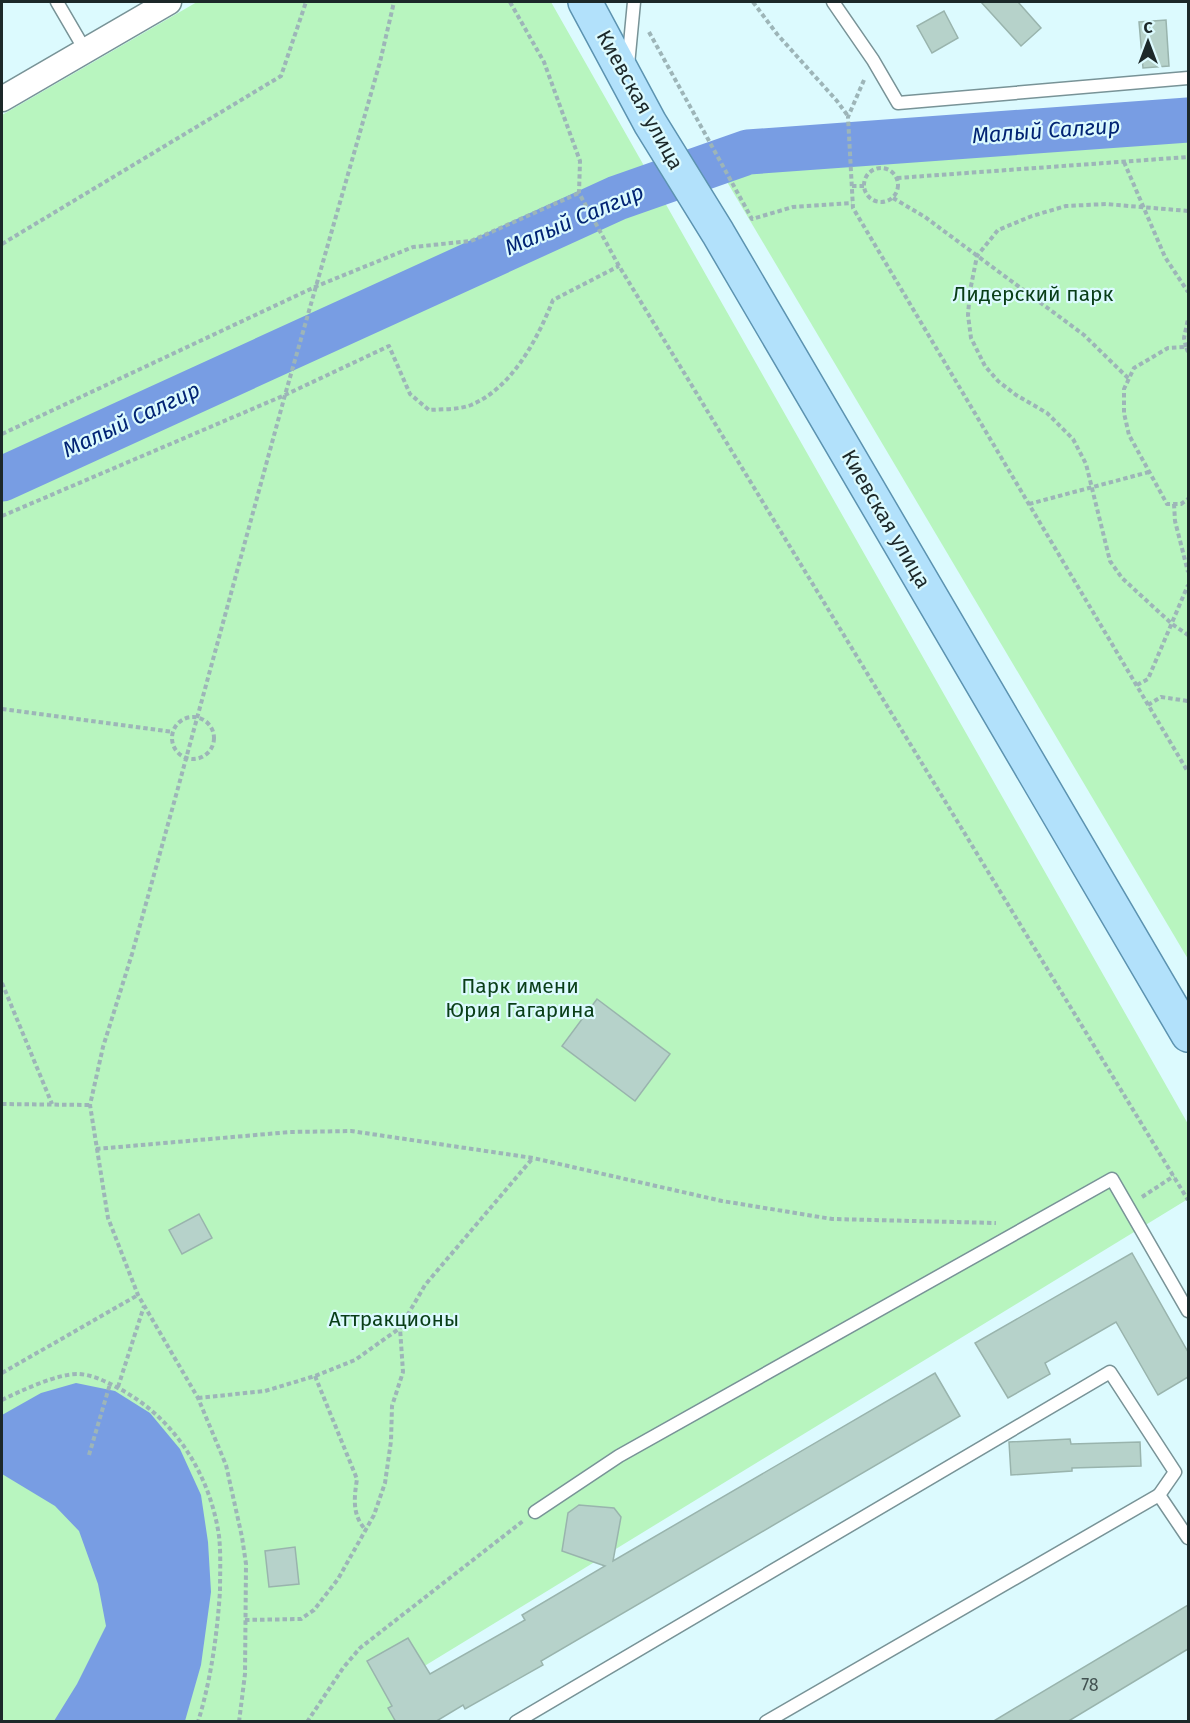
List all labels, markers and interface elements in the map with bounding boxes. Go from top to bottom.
north arrow [1118,12,1178,72]
text: С [1143,18,1153,37]
street label: Киевская улица [591,26,689,174]
water label: Малый Салгир [971,112,1121,149]
water label: Малый Салгир [501,178,648,261]
park label: Лидерский парк [953,281,1114,307]
water label: Малый Салгир [58,376,204,463]
street label: Киевская улица [836,445,936,593]
park label: Парк имени Юрия Гагарина [445,973,595,1023]
park label: Аттракционы [329,1306,459,1332]
house number: 78 [1081,1674,1099,1696]

